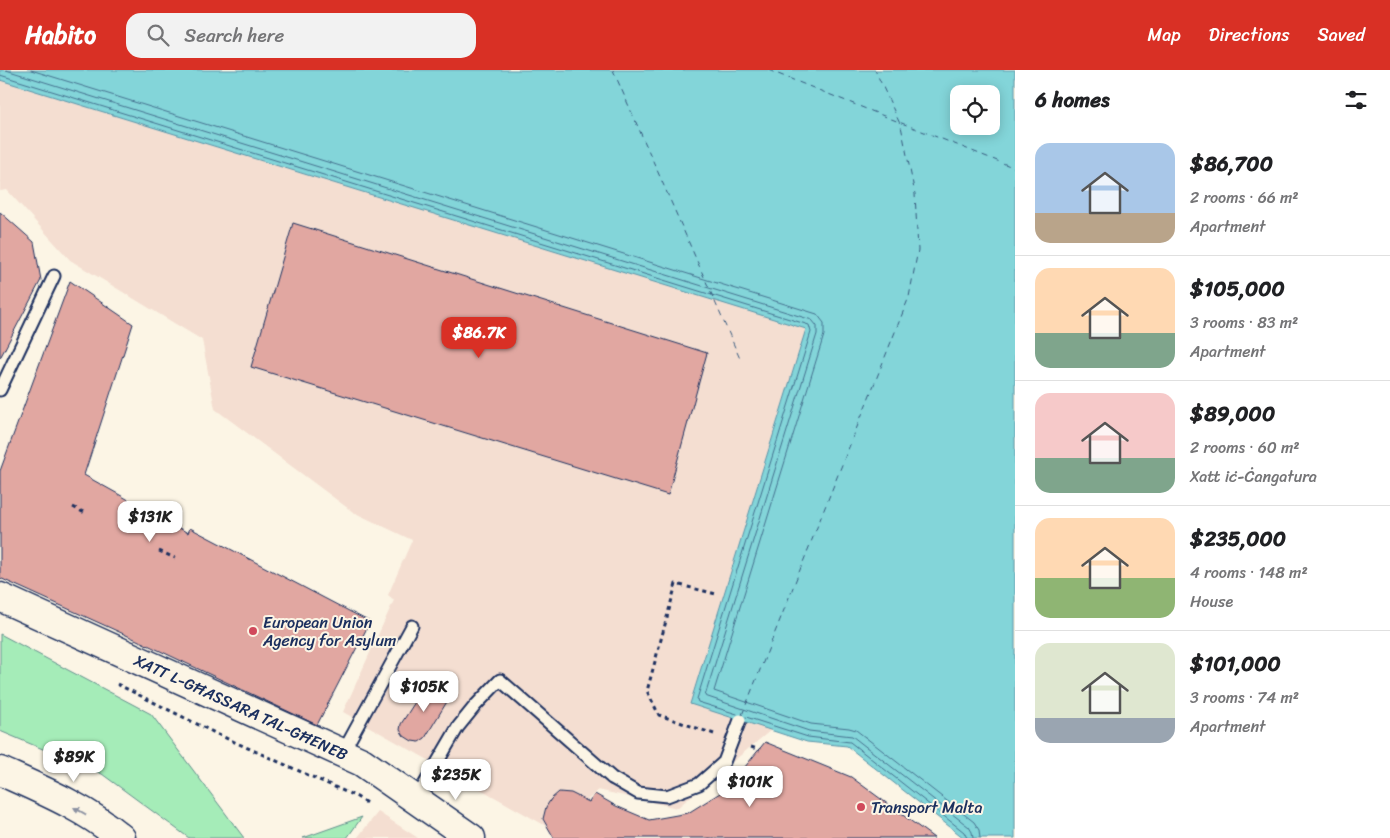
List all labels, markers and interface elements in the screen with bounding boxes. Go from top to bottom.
search box [126,13,476,58]
text: Habito [25,14,96,56]
text: Search here [184,19,284,52]
text: Map [1148,19,1181,51]
text: Directions [1209,19,1290,51]
text: Saved [1318,19,1365,51]
icon: search [144,21,172,49]
text: 6 homes [1035,81,1110,119]
map controls [950,85,1000,135]
button: locate [950,85,1000,135]
icon: filters [1342,86,1370,114]
text: $86,700 [1190,145,1273,183]
icon: home [1075,163,1135,223]
text: 2 rooms · 66 m² [1190,183,1299,212]
text: Apartment [1190,212,1266,241]
text: $105,000 [1190,270,1285,308]
icon: home [1075,288,1135,348]
text: 3 rooms · 83 m² [1190,308,1298,337]
pin: $86.7K [438,316,520,359]
text: $86.7K [452,318,506,347]
text: Apartment [1190,337,1266,366]
text: $89,000 [1190,395,1275,433]
icon: home [1075,413,1135,473]
text: 2 rooms · 60 m² [1190,433,1300,462]
text: Xatt iċ-Ċangatura [1190,462,1317,491]
pin: $131K [115,500,185,543]
text: $131K [128,502,172,531]
text: $235,000 [1190,520,1286,558]
icon: home [1075,538,1135,598]
text: 4 rooms · 148 m² [1190,558,1308,587]
text: House [1190,587,1233,616]
place label: European Union Agency for Asylum [262,608,396,655]
marker: European Union Agency for Asylum [247,625,259,637]
text: $101,000 [1190,645,1281,683]
street label: XATT L-GĦASSARA TAL-GĦENEB [128,646,353,769]
icon: home [1075,663,1135,723]
pin: $105K [389,670,459,713]
text: $105K [400,672,448,701]
text: 3 rooms · 74 m² [1190,683,1299,712]
text: Apartment [1190,712,1266,741]
pin: $89K [44,740,104,783]
text: $89K [54,742,94,771]
pin: $235K [421,758,491,801]
text: $235K [432,760,480,789]
pin: $101K [715,766,785,808]
text: $101K [728,767,772,796]
place label: Transport Malta [871,793,983,822]
marker: Transport Malta [855,801,867,813]
one-way arrow [73,807,88,815]

